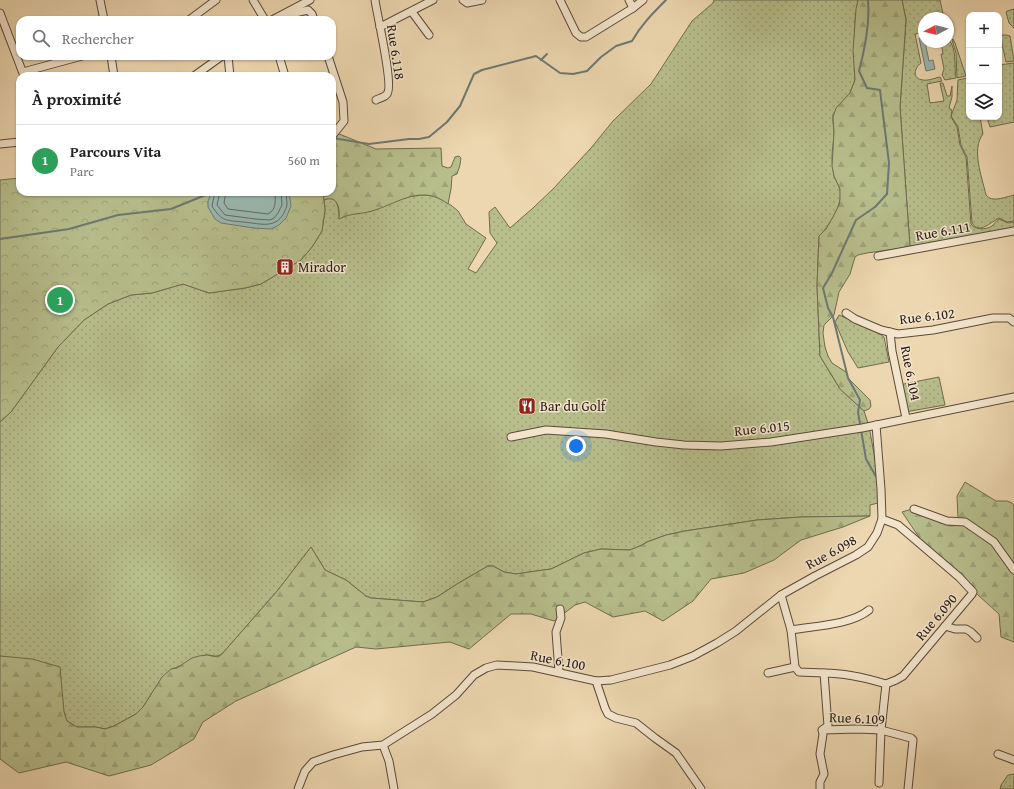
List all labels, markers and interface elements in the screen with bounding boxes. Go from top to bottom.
north arrow [918,12,954,48]
map controls [966,12,1002,120]
button: + [966,12,1002,48]
search box [16,16,336,60]
street label: Rue 6.118 [382,23,410,81]
icon: search [30,27,52,49]
text: Rechercher [62,28,134,49]
button: − [966,48,1002,84]
button: layers [966,84,1002,120]
text: À proximité [32,86,121,111]
text: Parcours Vita [70,141,161,162]
text: 1 [42,151,48,170]
text: 560 m [288,151,320,170]
text: Parc [70,162,94,181]
street label: Rue 6.111 [914,216,972,246]
building icon: Mirador [275,257,295,277]
place label: Mirador [298,257,346,277]
pin: 1 [47,285,73,315]
street label: Rue 6.102 [898,303,956,329]
street label: Rue 6.104 [896,344,926,402]
restaurant icon: Bar du Golf [517,396,537,416]
place label: Bar du Golf [540,396,607,416]
street label: Rue 6.015 [733,415,791,441]
your location [566,436,586,456]
street label: Rue 6.098 [802,530,860,574]
street label: Rue 6.090 [910,589,962,645]
street label: Rue 6.100 [529,645,587,675]
street label: Rue 6.109 [829,707,885,729]

